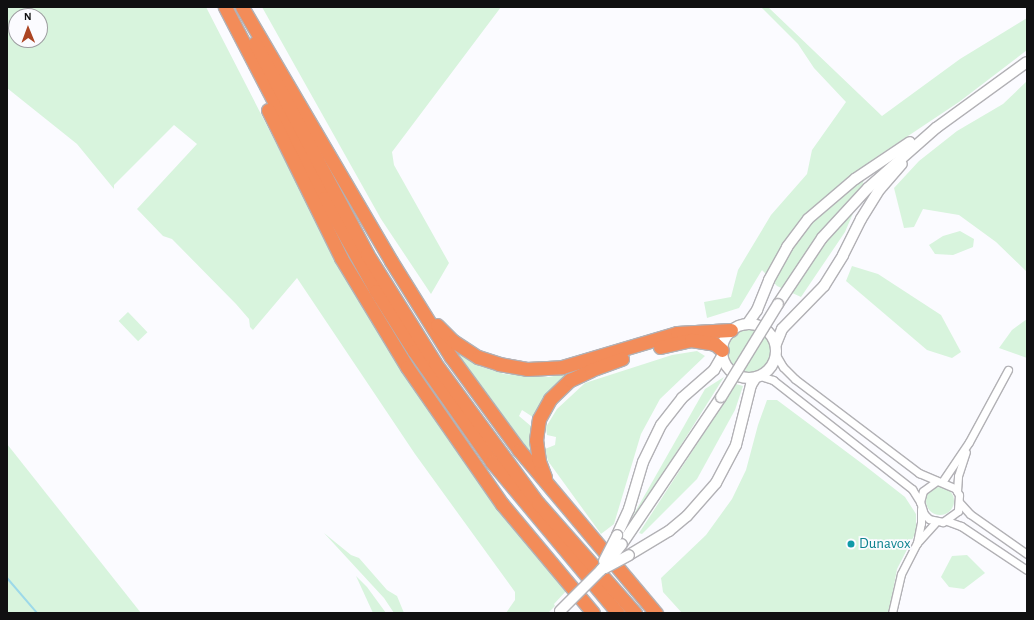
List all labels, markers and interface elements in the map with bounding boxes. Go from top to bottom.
north arrow [8,8,48,48]
text: N [24,11,32,22]
place label: Dunavox [859,535,910,553]
marker: Dunavox [846,539,856,549]

